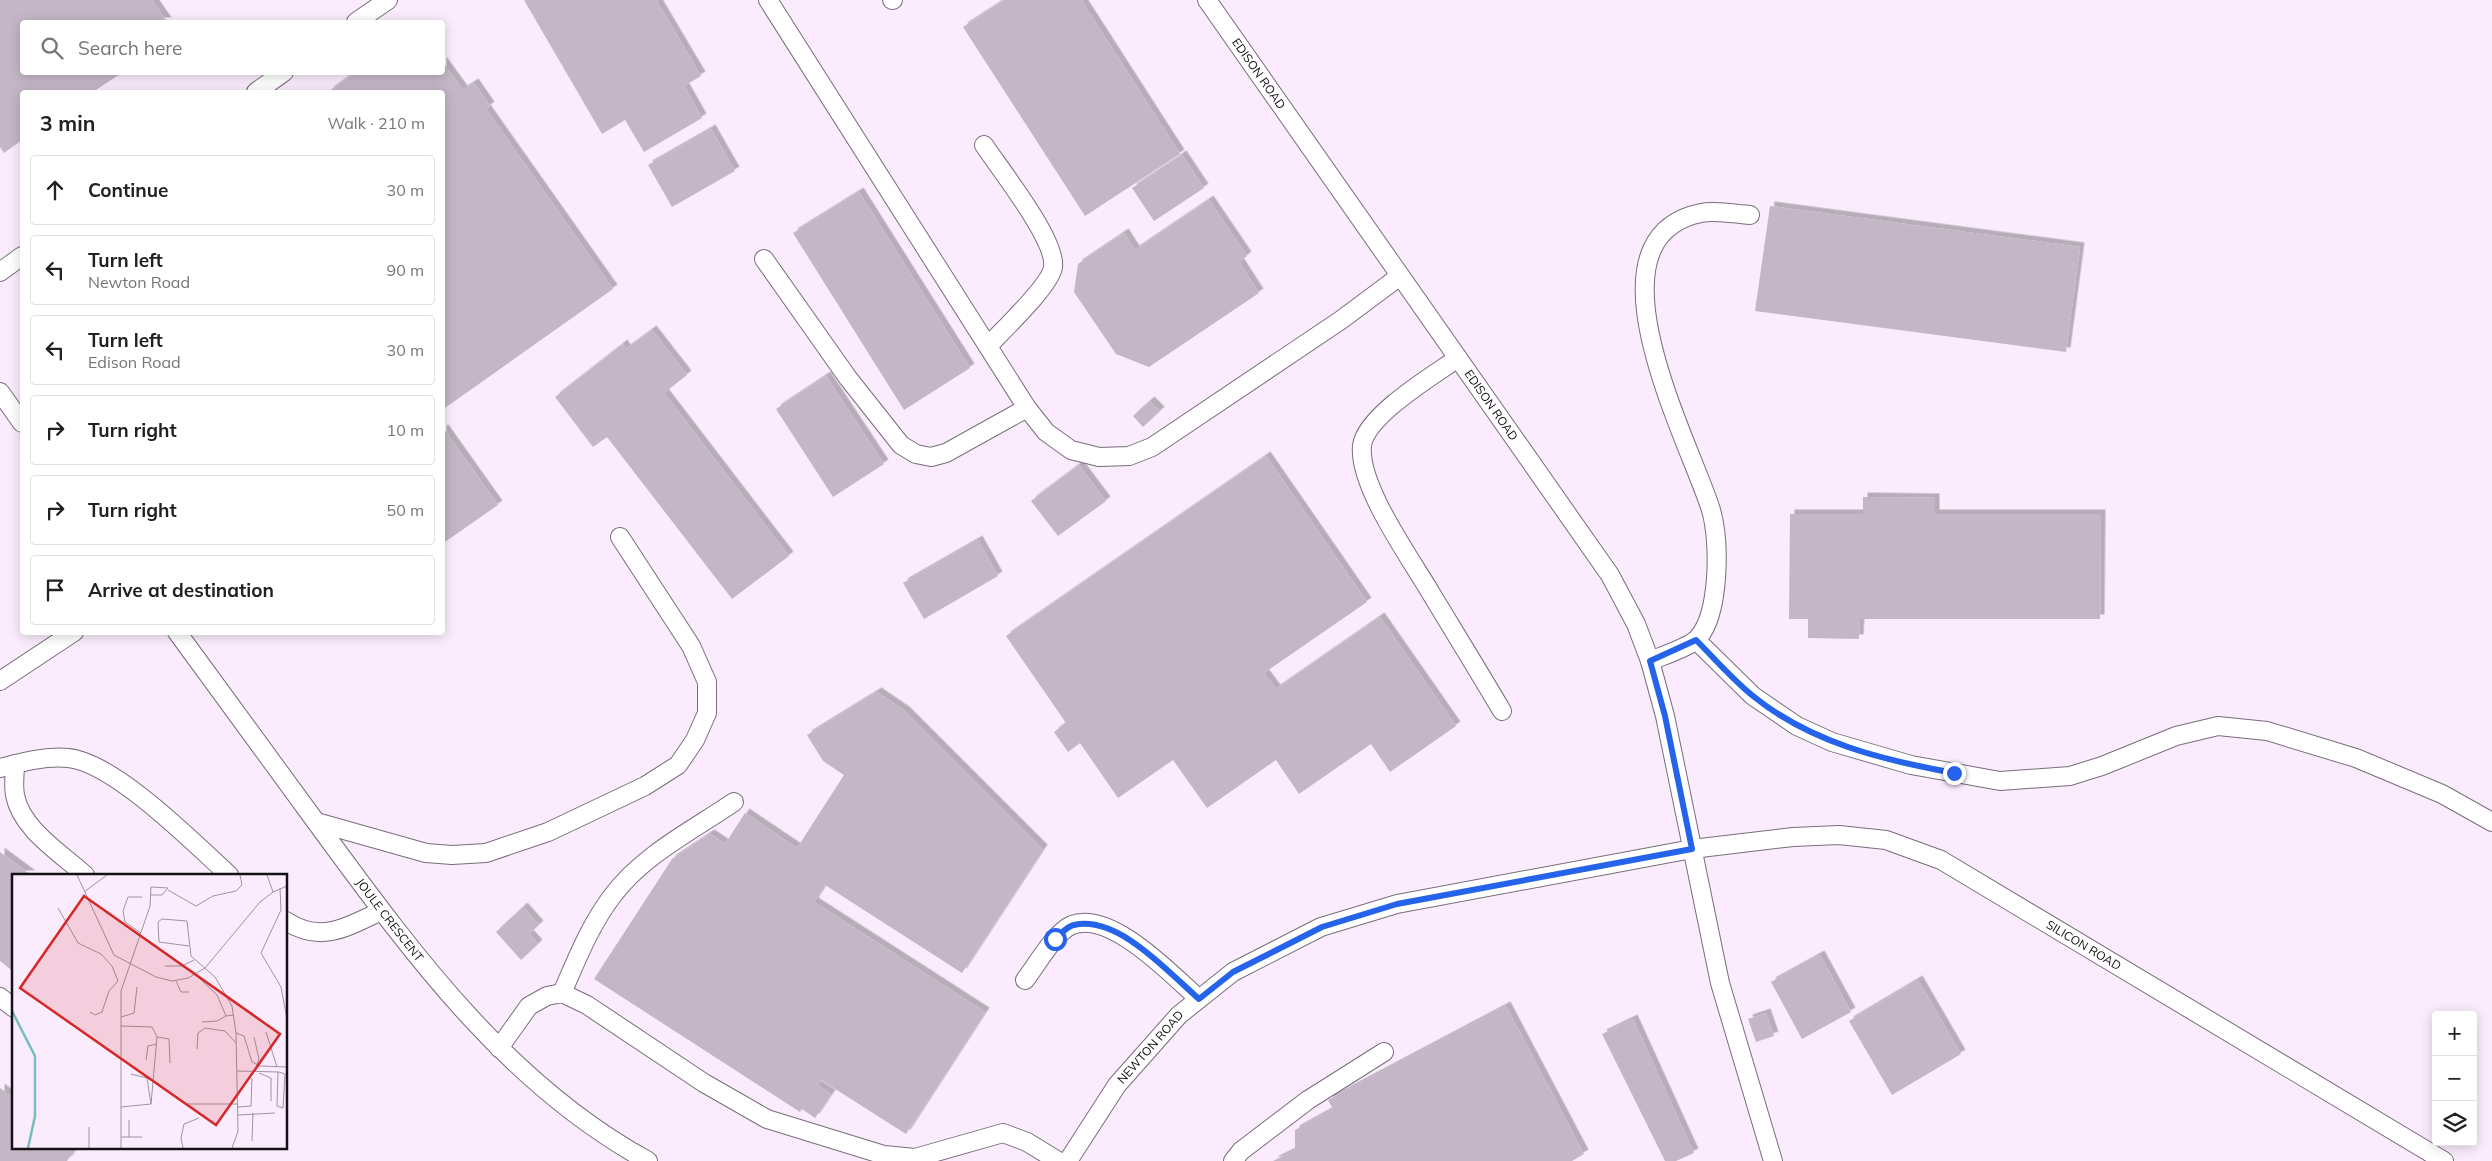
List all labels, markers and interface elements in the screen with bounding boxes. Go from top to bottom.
search box [20,20,445,75]
icon: search [38,34,66,62]
street label: EDISON ROAD [1229,35,1289,112]
text: Search here [78,36,182,60]
text: 3 min [40,110,95,136]
text: Walk · 210 m [327,113,425,133]
icon: ahead [41,176,69,204]
text: Continue [88,178,168,202]
text: 30 m [387,180,424,200]
text: Turn left [88,248,163,272]
icon: left [41,256,69,284]
text: 90 m [387,260,424,280]
text: Newton Road [88,272,190,292]
text: Turn left [88,328,163,352]
icon: left [41,336,69,364]
text: 30 m [387,340,424,360]
text: Edison Road [88,352,181,372]
street label: EDISON ROAD [1462,367,1522,443]
icon: right [41,416,69,444]
text: Turn right [88,418,177,442]
text: 10 m [387,420,424,440]
icon: right [41,496,69,524]
text: Turn right [88,498,177,522]
text: 50 m [387,500,424,520]
icon: arrive [41,576,69,604]
text: Arrive at destination [88,578,274,602]
route end [1943,762,1966,785]
inset map [12,874,288,1148]
street label: JOULE CRESCENT [353,875,427,965]
street label: SILICON ROAD [2044,917,2124,973]
route start [1044,928,1067,951]
street label: NEWTON ROAD [1114,1007,1187,1086]
map controls [2432,1011,2477,1146]
button: + [2432,1011,2477,1056]
button: − [2432,1056,2477,1101]
button: layers [2432,1101,2477,1146]

